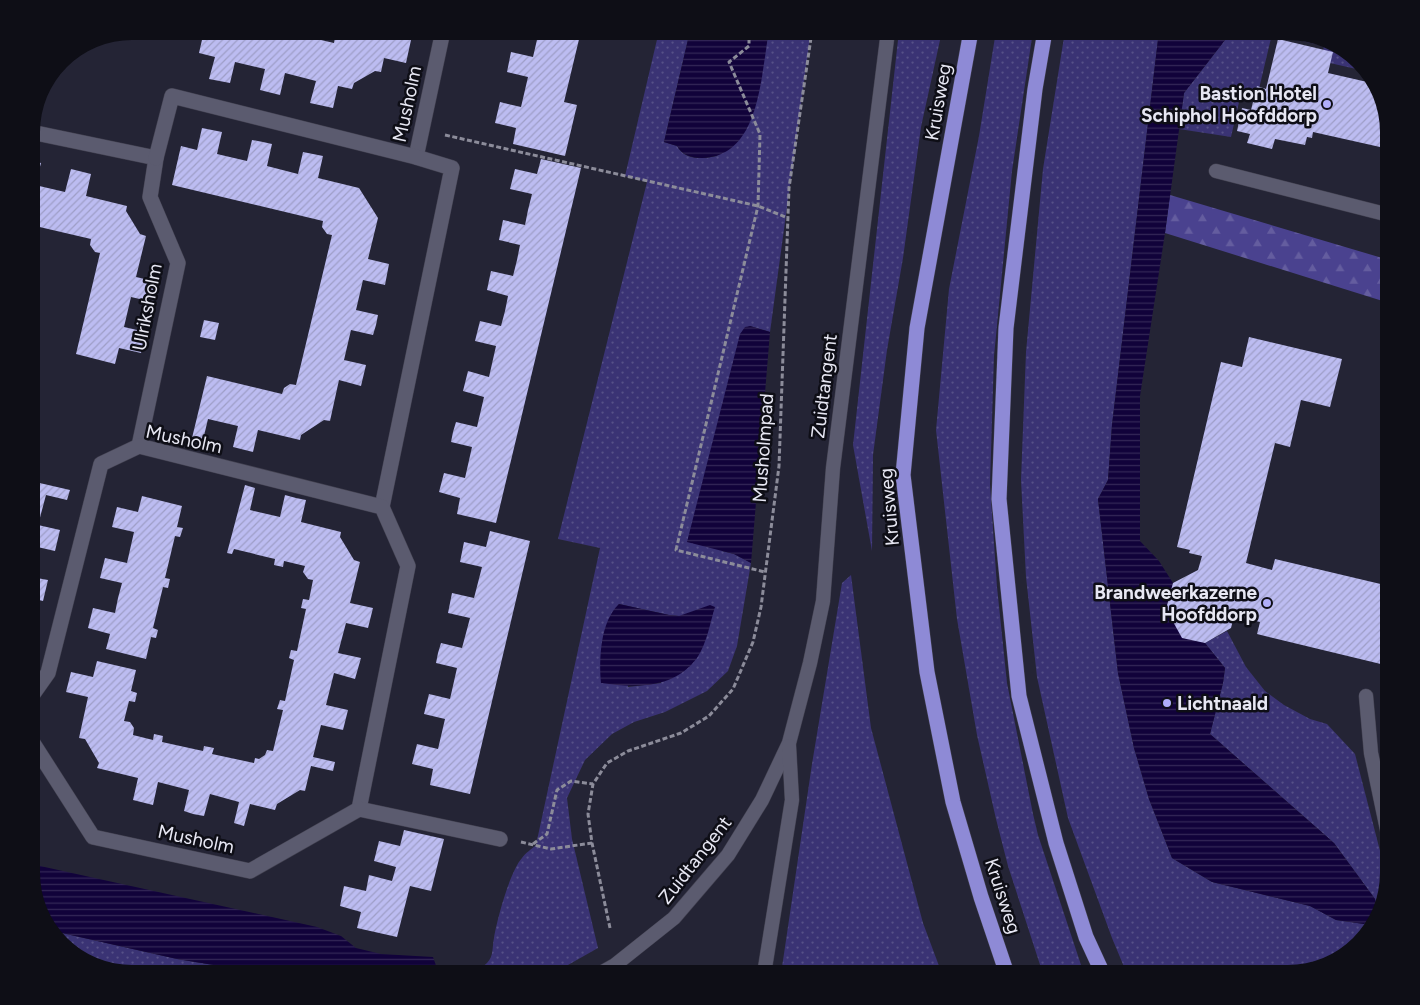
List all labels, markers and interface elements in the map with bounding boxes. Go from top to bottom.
street label: Kruisweg [920,62,956,142]
street label: Musholm [388,64,426,144]
place label: Bastion Hotel Schiphol Hoofddorp [1141,82,1317,127]
marker: Bastion Hotel Schiphol Hoofddorp [1321,98,1333,110]
street label: Ulriksholm [127,261,167,353]
street label: Zuidtangent [806,332,842,440]
street label: Musholmpad [748,393,778,503]
street label: Musholm [144,420,224,458]
street label: Kruisweg [874,467,904,547]
place label: Brandweerkazerne Hoofddorp [1094,581,1257,626]
marker: Brandweerkazerne Hoofddorp [1261,597,1273,609]
place label: Lichtnaald [1177,692,1268,715]
marker: Lichtnaald [1161,697,1173,709]
street label: Zuidtangent [654,812,736,908]
street label: Musholm [156,820,236,858]
street label: Kruisweg [980,855,1026,937]

